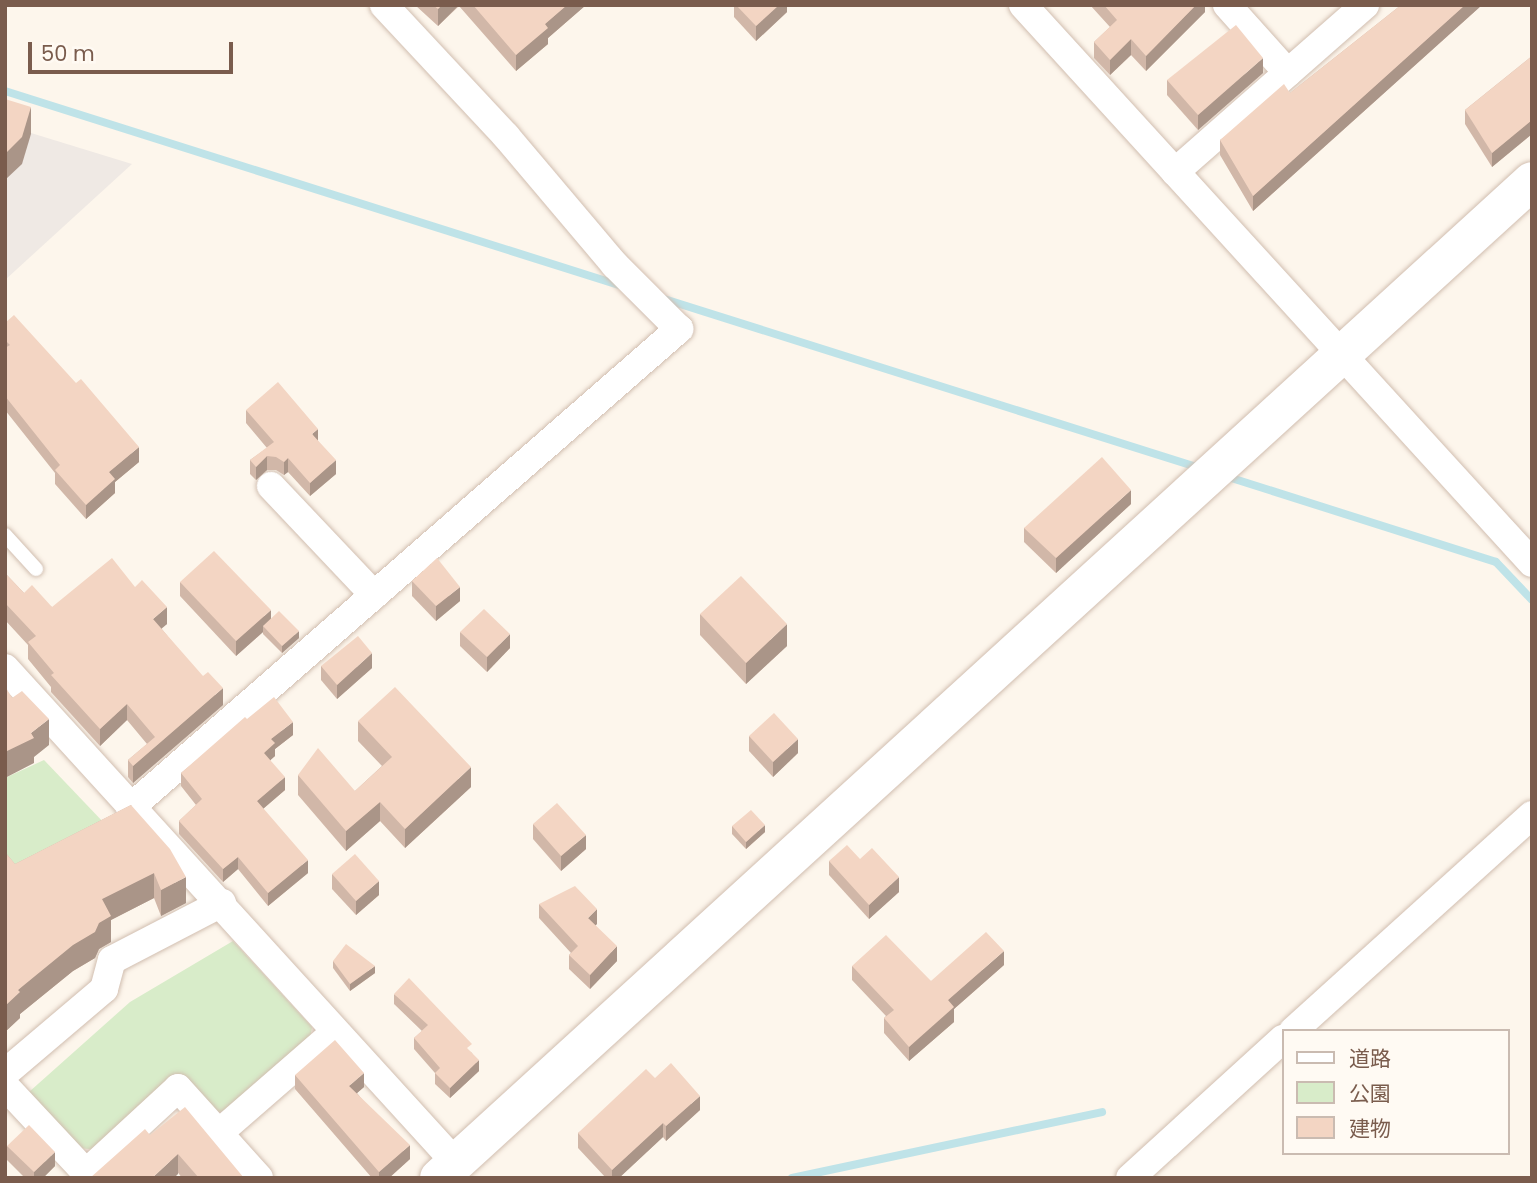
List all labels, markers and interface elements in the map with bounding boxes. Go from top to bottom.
scale bar [32,28,236,72]
text: 50 m [41,39,95,68]
legend [1282,1029,1509,1155]
text: 道路 [1349,1044,1391,1073]
text: 公園 [1349,1079,1391,1108]
text: 建物 [1349,1114,1391,1143]

